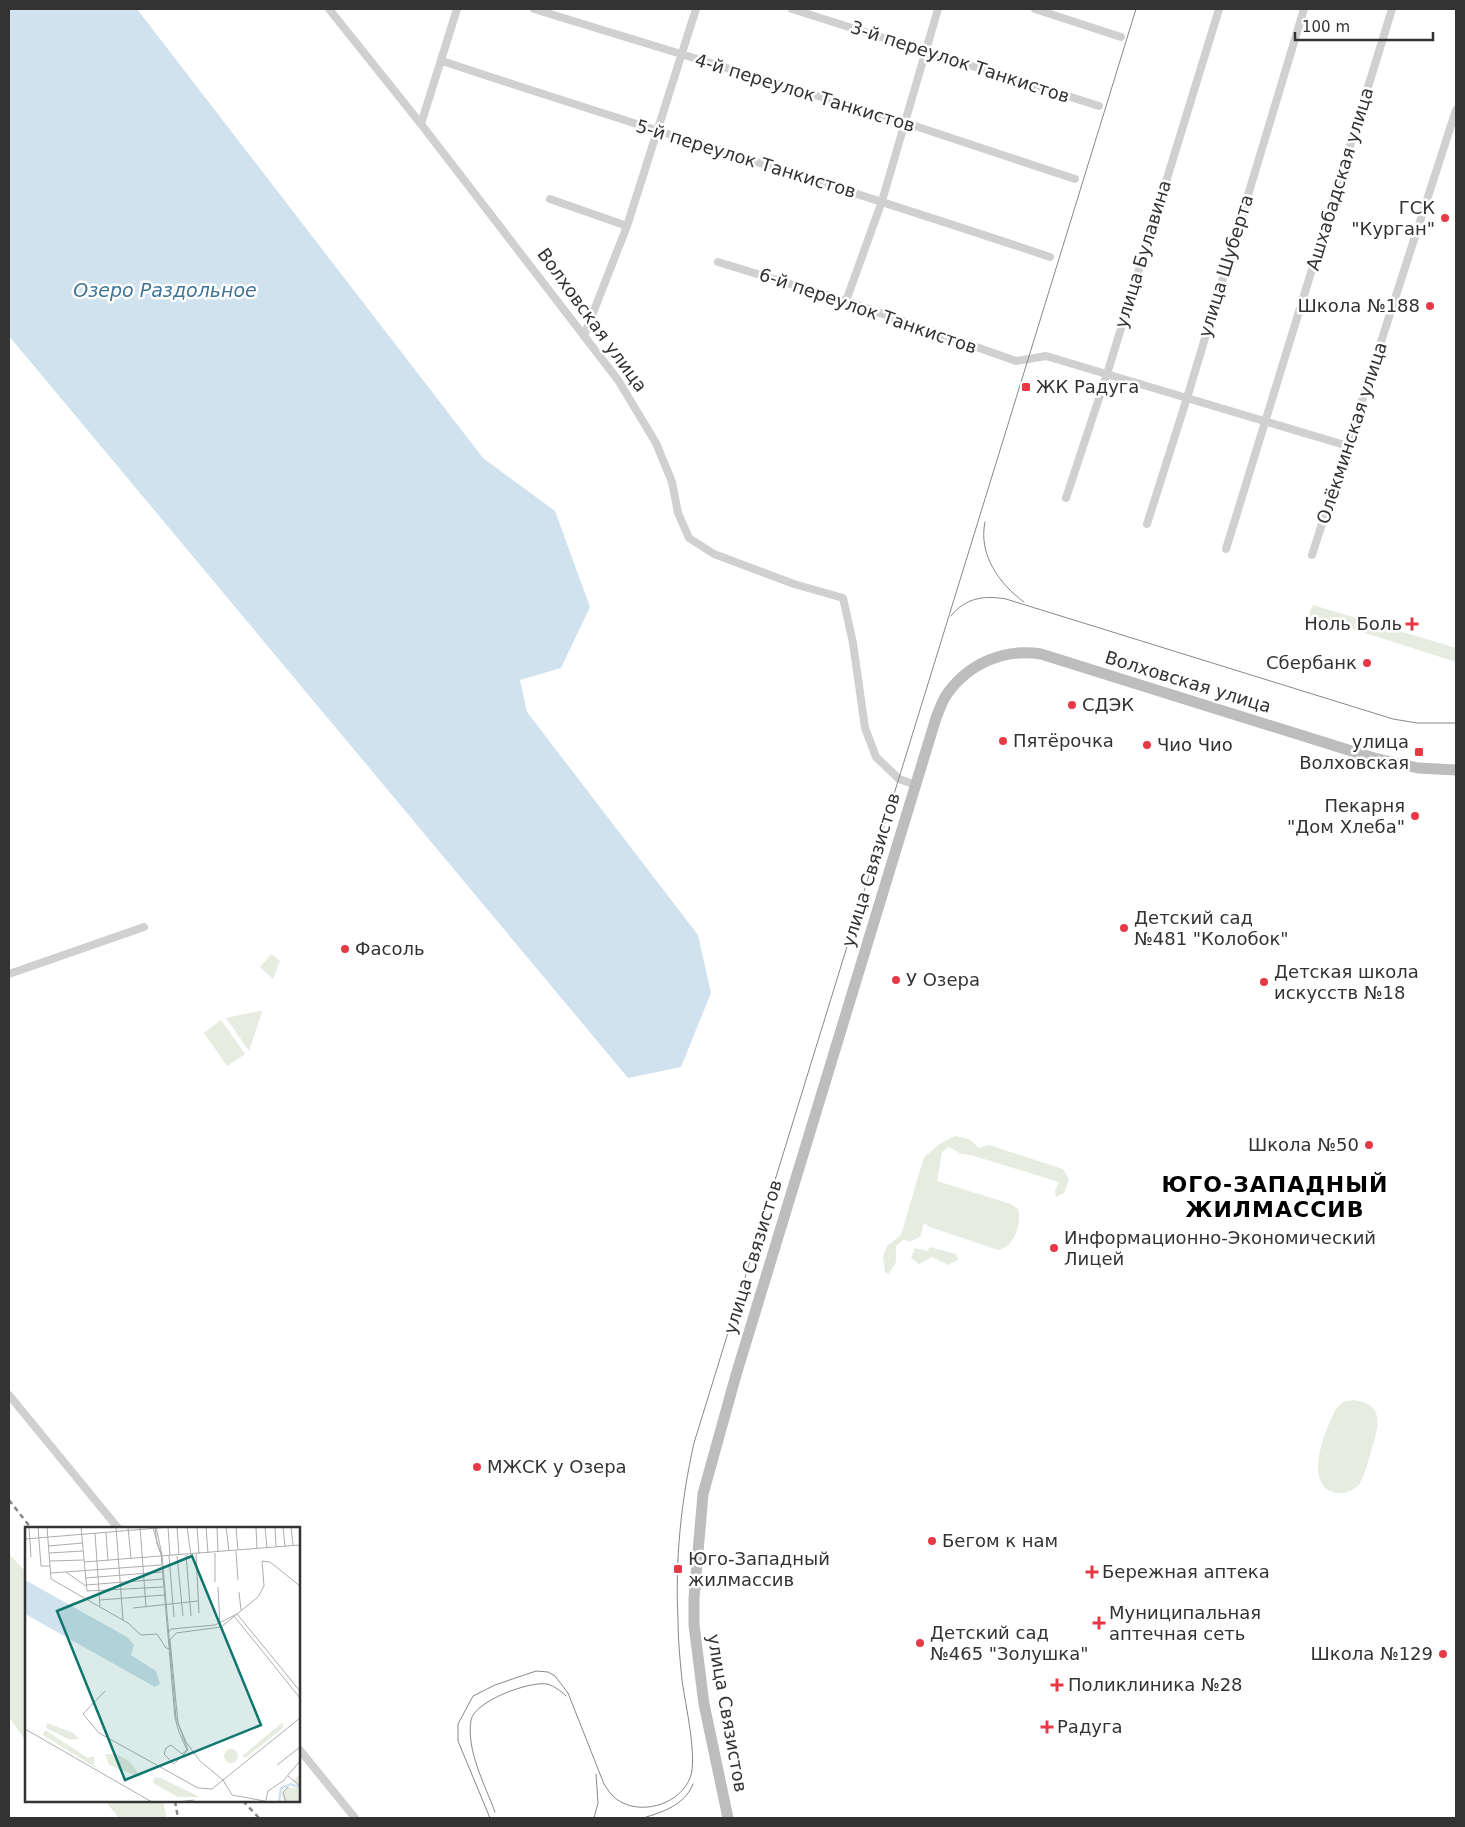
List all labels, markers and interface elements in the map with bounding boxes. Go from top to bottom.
scale bar [1295,10,1432,42]
street label: 3-й переулок Танкистов [848,16,1072,107]
text: 100 m [1302,18,1350,36]
street label: 4-й переулок Танкистов [693,49,918,136]
street label: Ашхабадская улица [1302,85,1377,273]
street label: 5-й переулок Танкистов [634,115,859,202]
street label: улица Булавина [1110,177,1175,330]
street label: улица Шуберта [1194,192,1257,340]
place label: ГСК "Курган" [1351,197,1435,239]
marker: ГСК "Курган" [1439,212,1451,224]
street label: Волховская улица [533,244,652,396]
street label: 6-й переулок Танкистов [757,263,980,358]
water label: Озеро Раздольное [73,279,257,301]
place label: Школа №188 [1298,295,1420,316]
marker: Школа №188 [1424,300,1436,312]
street label: Олёкминская улица [1312,339,1391,527]
place label: ЖК Радуга [1036,376,1139,397]
marker: ЖК Радуга [1020,381,1032,393]
place label: Ноль Боль [1304,613,1402,634]
marker: Ноль Боль [1406,618,1418,630]
street label: Волховская улица [1103,646,1274,717]
place label: Сбербанк [1266,652,1357,673]
marker: Сбербанк [1361,657,1373,669]
place label: СДЭК [1082,694,1134,715]
marker: СДЭК [1066,699,1078,711]
place label: Пятёрочка [1013,730,1114,751]
place label: улица Волховская [1299,731,1409,773]
place label: Чио Чио [1157,734,1233,755]
marker: Пятёрочка [997,735,1009,747]
marker: Чио Чио [1141,739,1153,751]
marker: улица Волховская [1413,746,1425,758]
street label: улица Связистов [837,790,904,949]
place label: Пекарня "Дом Хлеба" [1287,795,1405,837]
marker: Пекарня "Дом Хлеба" [1409,810,1421,822]
place label: Детский сад №481 "Колобок" [1134,907,1289,949]
marker: Детский сад №481 "Колобок" [1118,922,1130,934]
place label: Фасоль [355,938,425,959]
marker: Фасоль [339,943,351,955]
place label: Детская школа искусств №18 [1274,961,1419,1003]
place label: У Озера [906,969,980,990]
marker: У Озера [890,974,902,986]
marker: Детская школа искусств №18 [1258,976,1270,988]
place label: Школа №50 [1248,1134,1359,1155]
marker: Школа №50 [1363,1139,1375,1151]
district label: ЮГО-ЗАПАДНЫЙ ЖИЛМАССИВ [1162,1172,1388,1222]
street label: улица Связистов [719,1177,786,1336]
place label: Информационно-Экономический Лицей [1064,1227,1376,1269]
marker: Информационно-Экономический Лицей [1048,1242,1060,1254]
place label: МЖСК у Озера [487,1456,627,1477]
marker: МЖСК у Озера [471,1461,483,1473]
inset map [25,1527,300,1802]
place label: Бегом к нам [942,1530,1058,1551]
marker: Бегом к нам [926,1535,938,1547]
place label: Юго-Западный жилмассив [688,1548,830,1590]
place label: Бережная аптека [1102,1561,1270,1582]
marker: Юго-Западный жилмассив [672,1563,684,1575]
marker: Бережная аптека [1086,1566,1098,1578]
place label: Муниципальная аптечная сеть [1109,1602,1261,1644]
marker: Муниципальная аптечная сеть [1093,1617,1105,1629]
place label: Детский сад №465 "Золушка" [930,1622,1088,1664]
street label: улица Связистов [703,1632,752,1794]
marker: Детский сад №465 "Золушка" [914,1637,926,1649]
place label: Школа №129 [1311,1643,1433,1664]
marker: Школа №129 [1437,1648,1449,1660]
place label: Поликлиника №28 [1068,1674,1243,1695]
marker: Поликлиника №28 [1050,1678,1064,1692]
place label: Радуга [1057,1716,1122,1737]
marker: Радуга [1041,1721,1053,1733]

